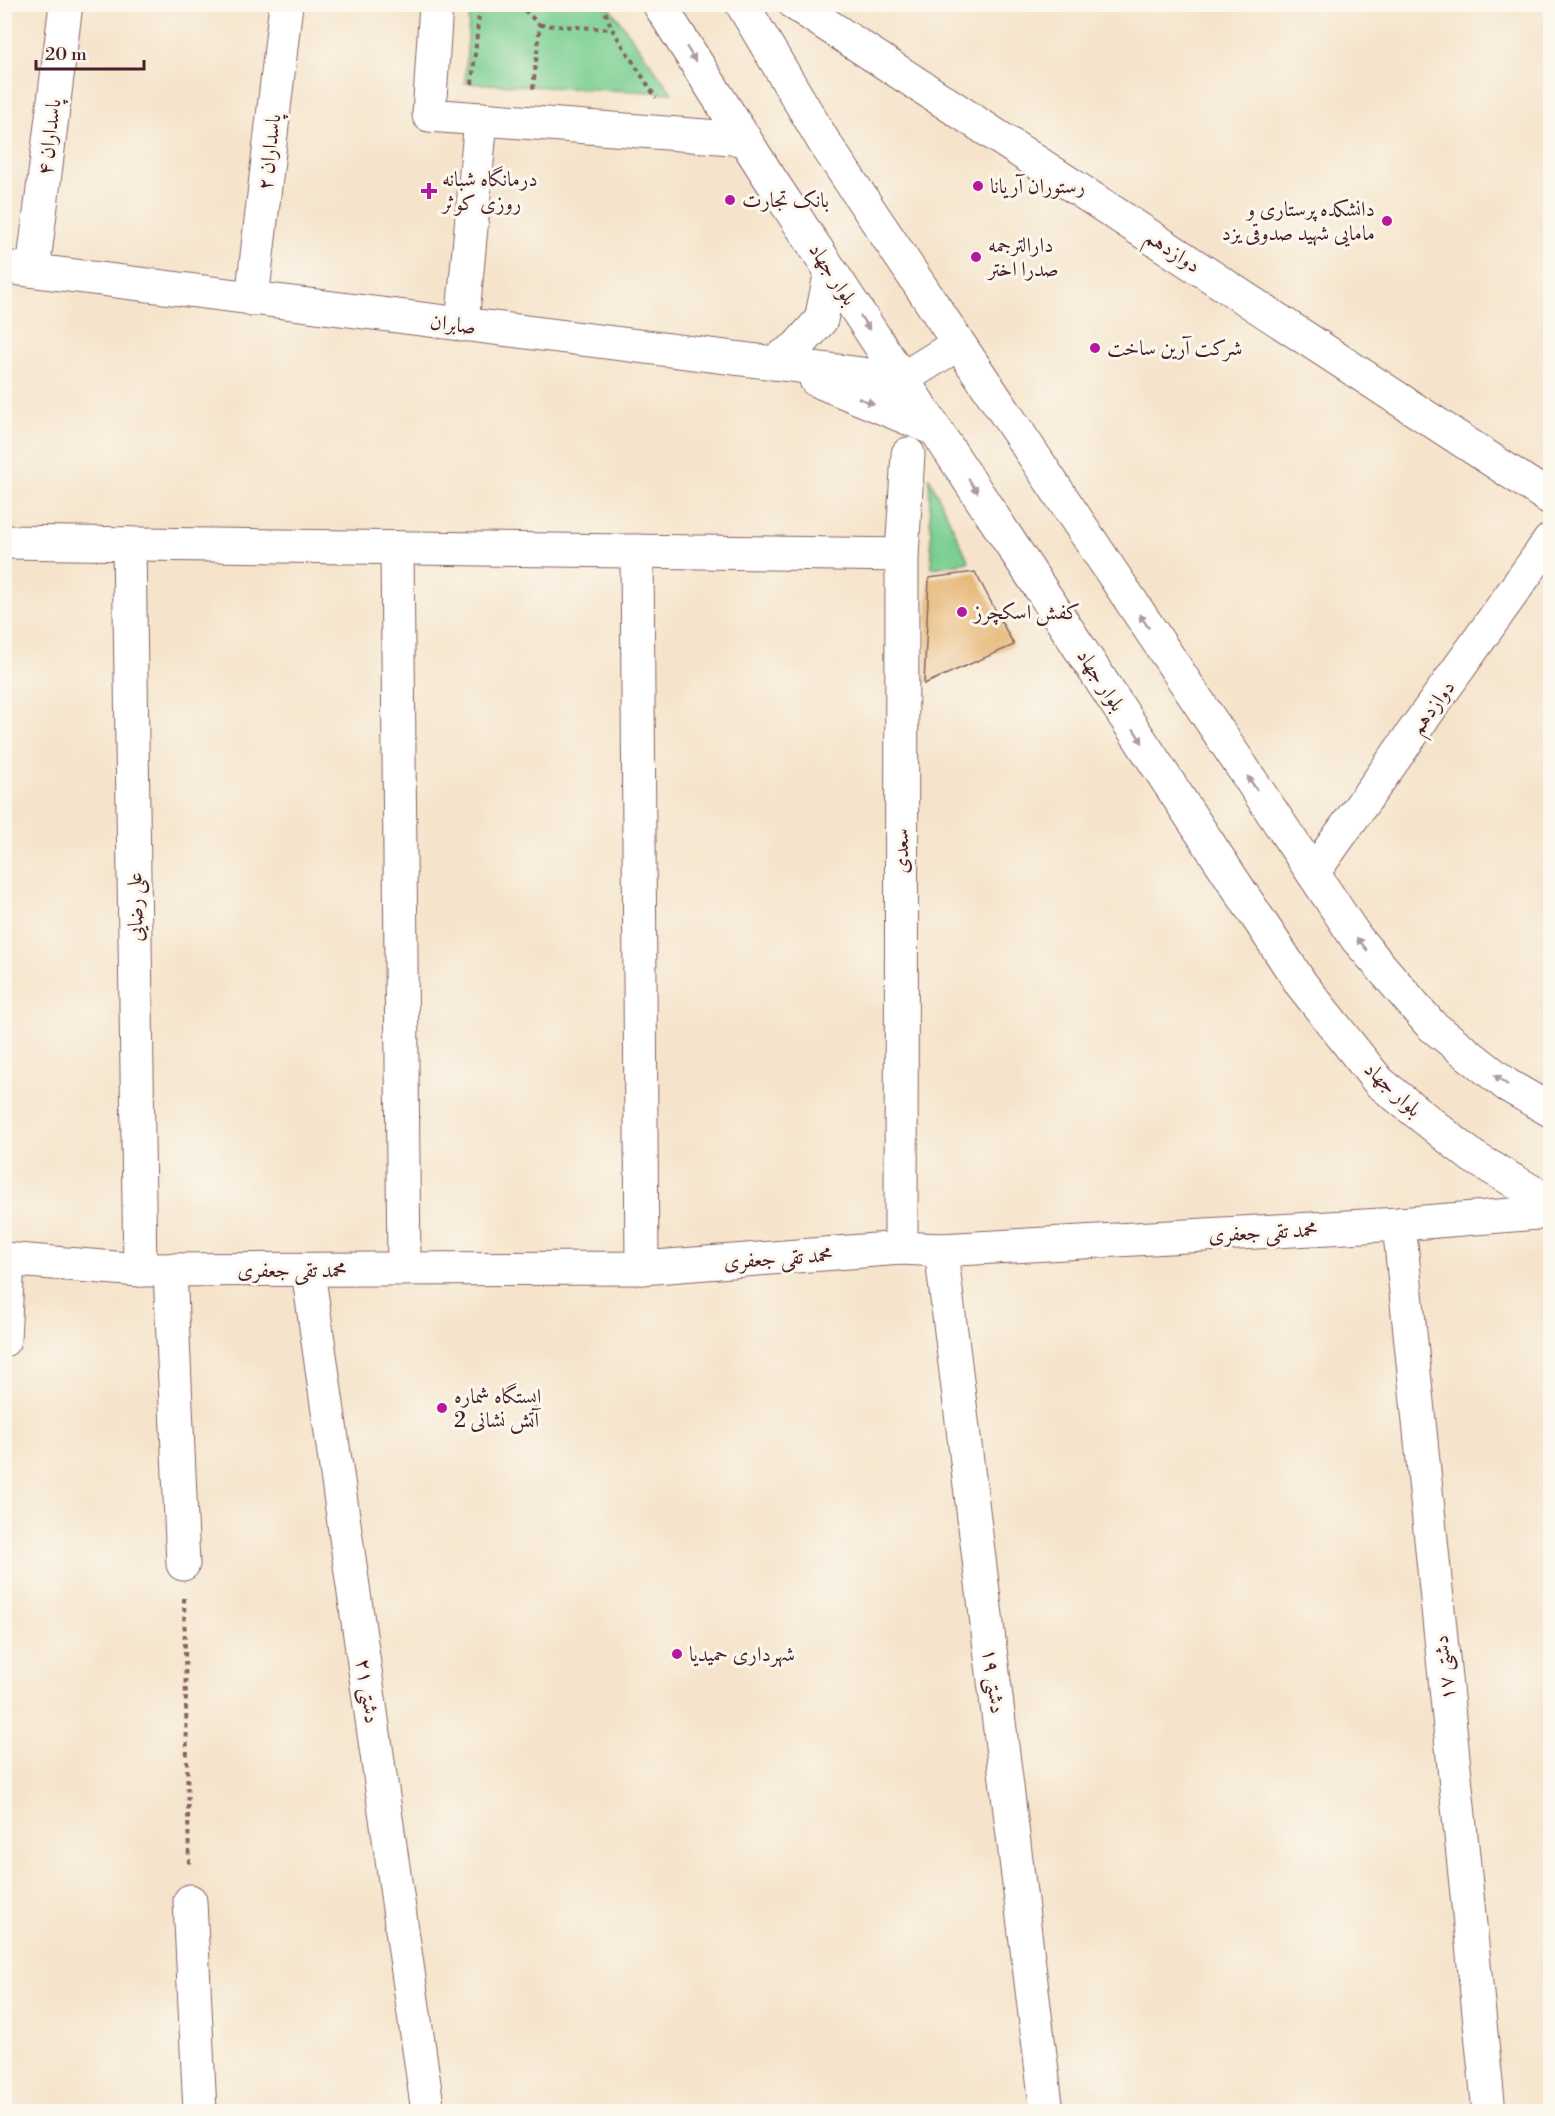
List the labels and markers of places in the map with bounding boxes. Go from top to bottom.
place label: درمانگاه شبانه روزی کوثر [440,166,538,217]
place label: رستوران آریانا [990,173,1085,200]
marker: رستوران آریانا [971,179,985,193]
marker: درمانگاه شبانه روزی کوثر [420,182,438,200]
place label: بانک تجارت [742,188,829,214]
marker: بانک تجارت [723,193,737,207]
place label: دانشکده پرستاری و مامایی شهید صدوقی یزد [1221,197,1375,247]
marker: دانشکده پرستاری و مامایی شهید صدوقی یزد [1380,214,1394,228]
place label: دارالترجمه صدرا اختر [986,233,1059,283]
marker: دارالترجمه صدرا اختر [969,250,983,264]
place label: شرکت آرین ساخت [1107,335,1242,362]
marker: شرکت آرین ساخت [1088,341,1102,355]
place label: کفش اسکچرز [972,600,1080,626]
marker: کفش اسکچرز [955,605,969,619]
place label: ایستگاه شماره 2 آتش نشانی [454,1383,542,1434]
marker: ایستگاه شماره 2 آتش نشانی [435,1401,449,1415]
place label: شهرداری حمیدیا [689,1642,795,1668]
marker: شهرداری حمیدیا [670,1647,684,1661]

